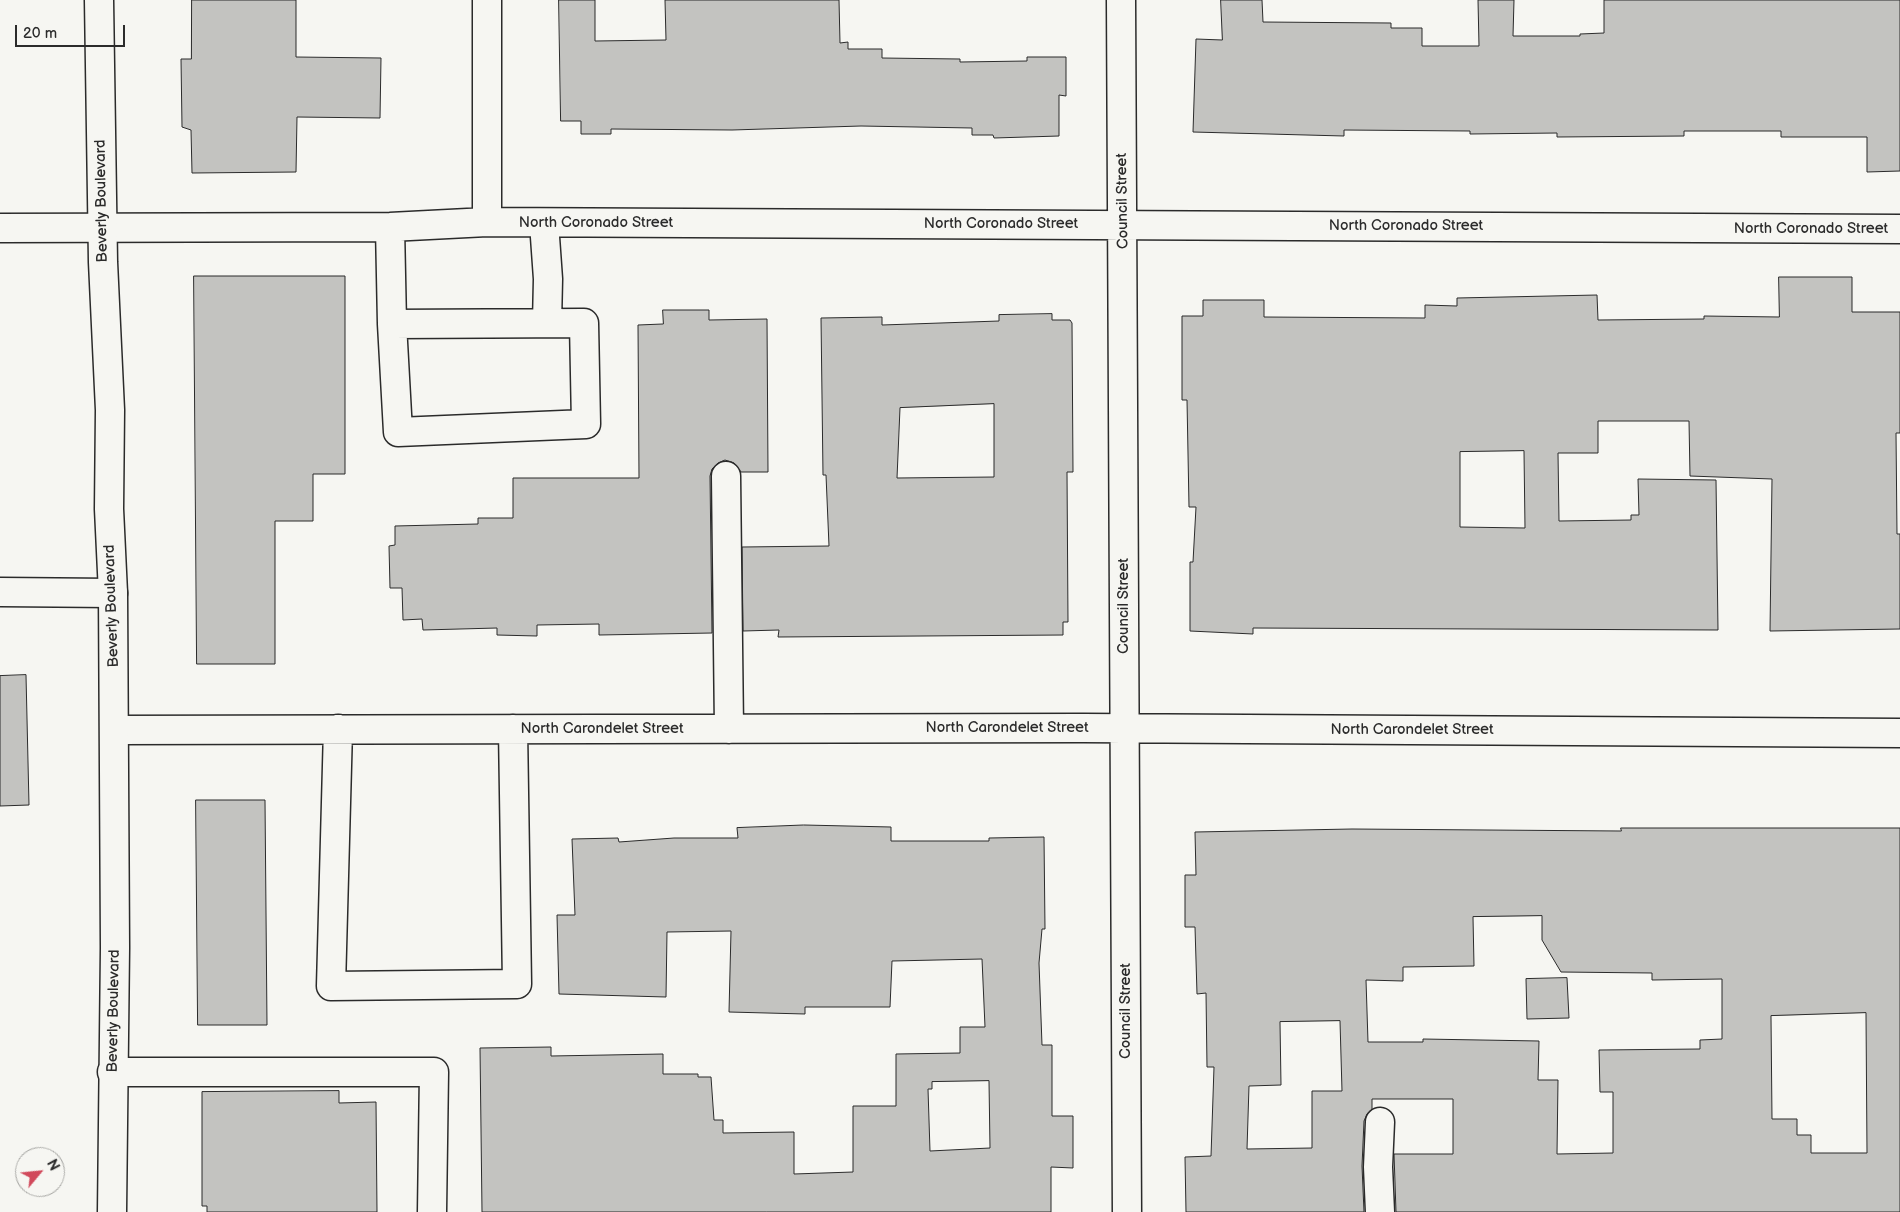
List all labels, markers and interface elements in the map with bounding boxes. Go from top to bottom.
scale bar [18,15,128,47]
text: 20 m [23,24,57,43]
street label: Beverly Boulevard [92,139,112,263]
street label: Council Street [1113,153,1133,249]
street label: North Coronado Street [519,214,673,232]
street label: North Coronado Street [924,215,1078,233]
street label: North Coronado Street [1329,217,1483,235]
street label: North Coronado Street [1734,220,1888,238]
street label: Beverly Boulevard [101,544,123,668]
street label: Council Street [1115,558,1133,654]
street label: North Carondelet Street [925,719,1089,737]
street label: North Carondelet Street [520,720,684,738]
street label: North Carondelet Street [1330,721,1494,739]
street label: Beverly Boulevard [104,949,124,1073]
street label: Council Street [1117,963,1135,1059]
north arrow [15,1147,65,1197]
text: N [43,1157,63,1174]

